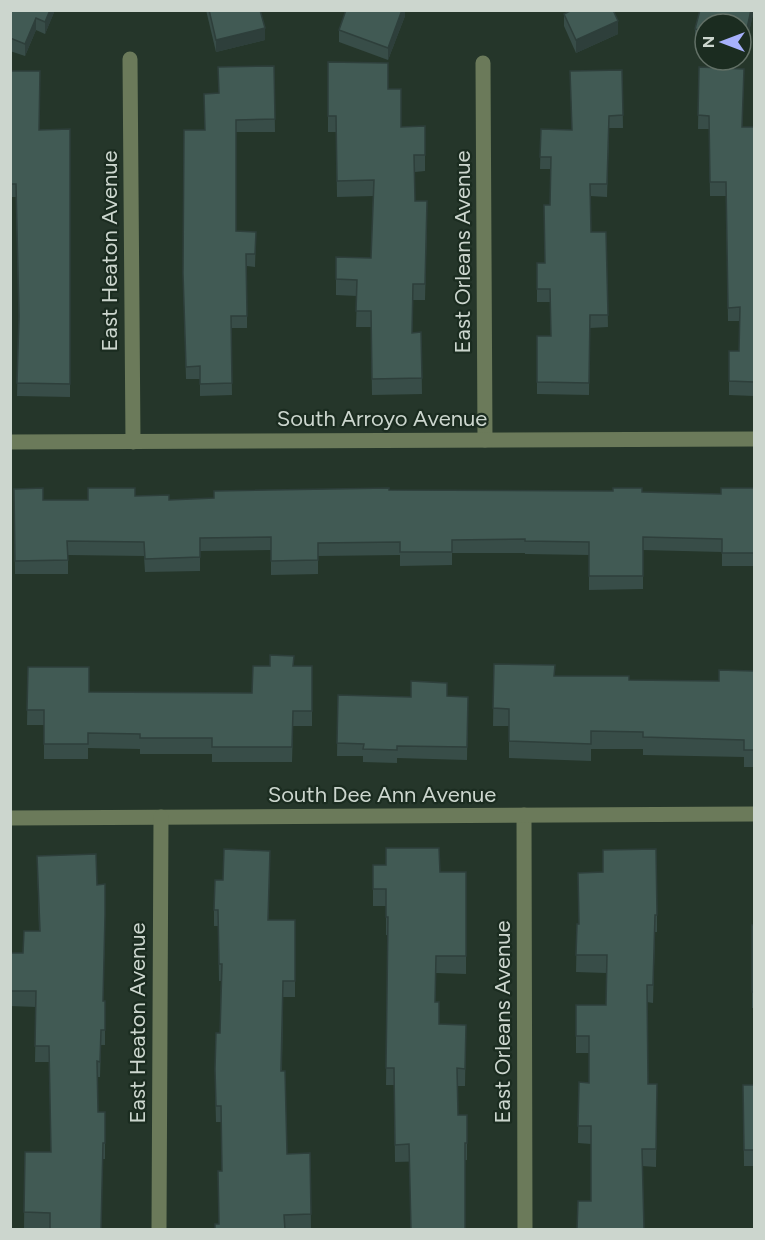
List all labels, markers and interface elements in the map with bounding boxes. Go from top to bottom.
north arrow [693,12,753,72]
text: N [699,36,718,48]
street label: East Heaton Avenue [96,150,123,352]
street label: East Orleans Avenue [449,150,476,354]
street label: South Arroyo Avenue [277,405,487,432]
street label: South Dee Ann Avenue [268,781,496,808]
street label: East Orleans Avenue [489,920,516,1124]
street label: East Heaton Avenue [124,922,151,1124]

